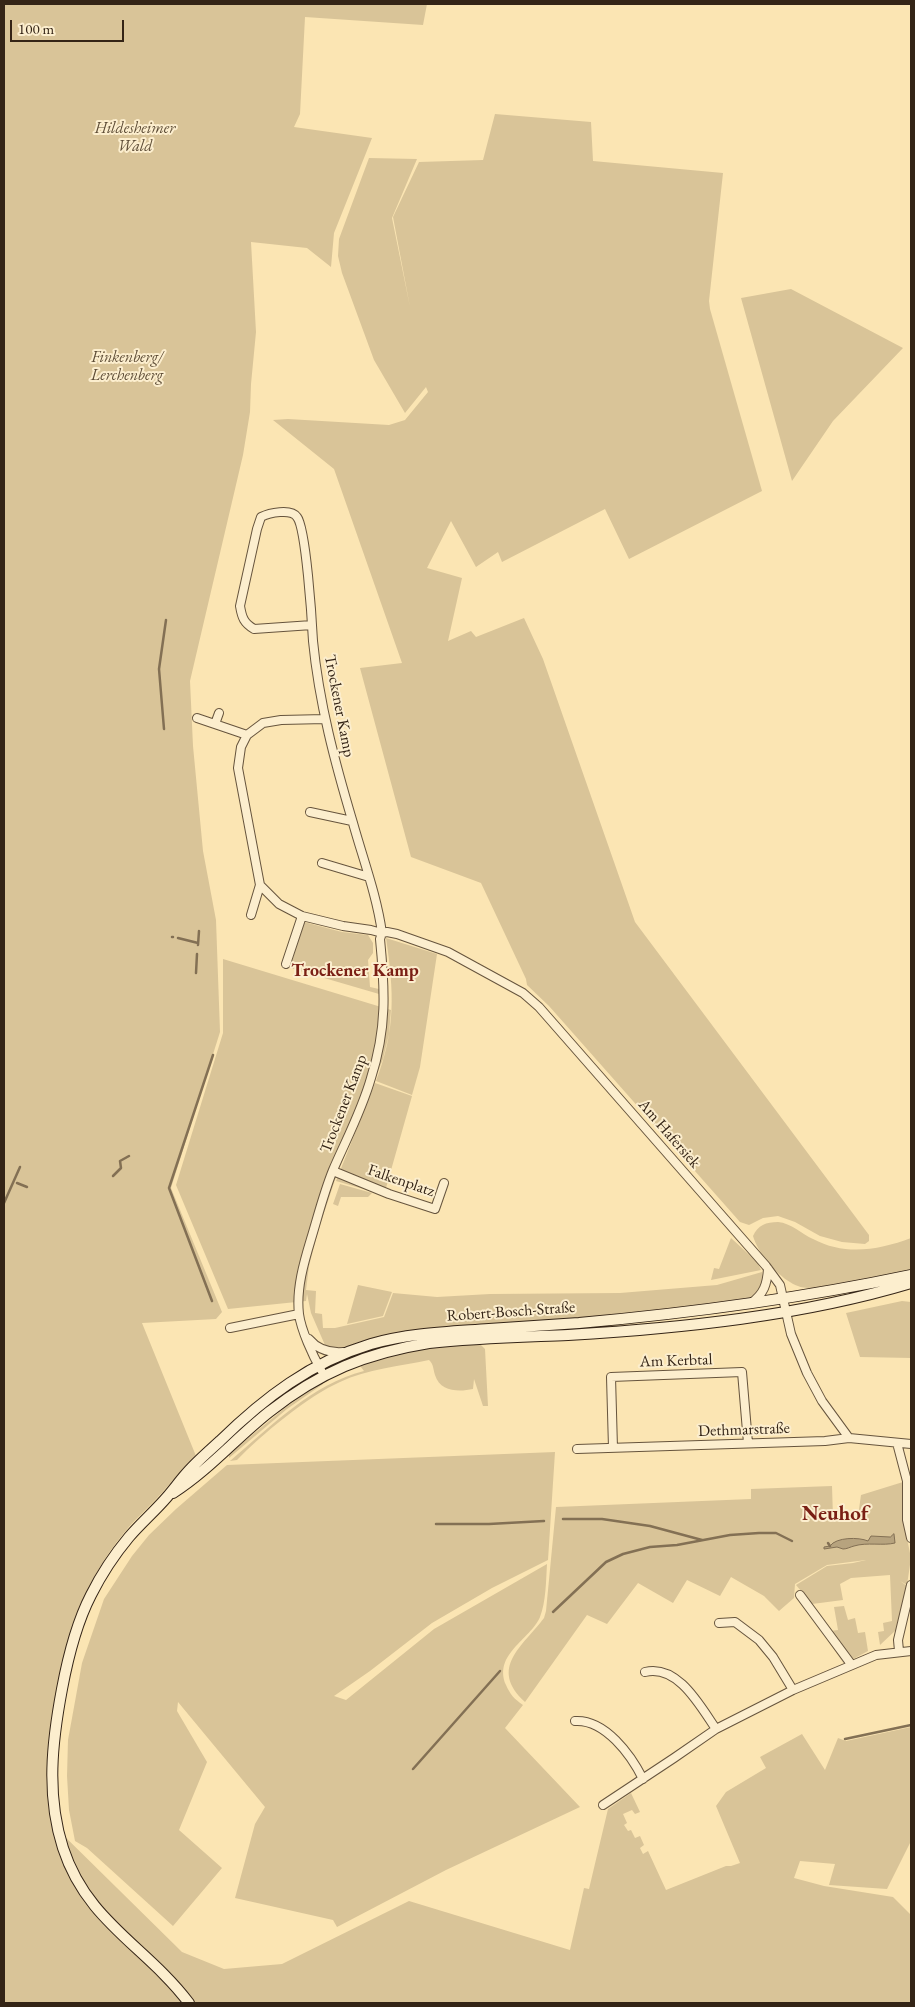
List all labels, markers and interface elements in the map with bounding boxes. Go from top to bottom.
scale bar [12,10,126,42]
text: 100 m [18,19,54,38]
park label: Hildesheimer Wald [95,119,175,157]
park label: Finkenberg/ Lerchenberg [91,348,163,386]
street label: Trockener Kamp [320,653,358,759]
district label: Trockener Kamp [291,960,419,982]
street label: Trockener Kamp [316,1052,372,1156]
street label: Am Hafersiek [634,1096,704,1172]
street label: Falkenplatz [365,1161,437,1201]
street label: Robert-Bosch-Straße [446,1298,576,1326]
street label: Am Kerbtal [639,1350,713,1372]
street label: Dethmarstraße [698,1419,790,1441]
district label: Neuhof [802,1501,868,1527]

